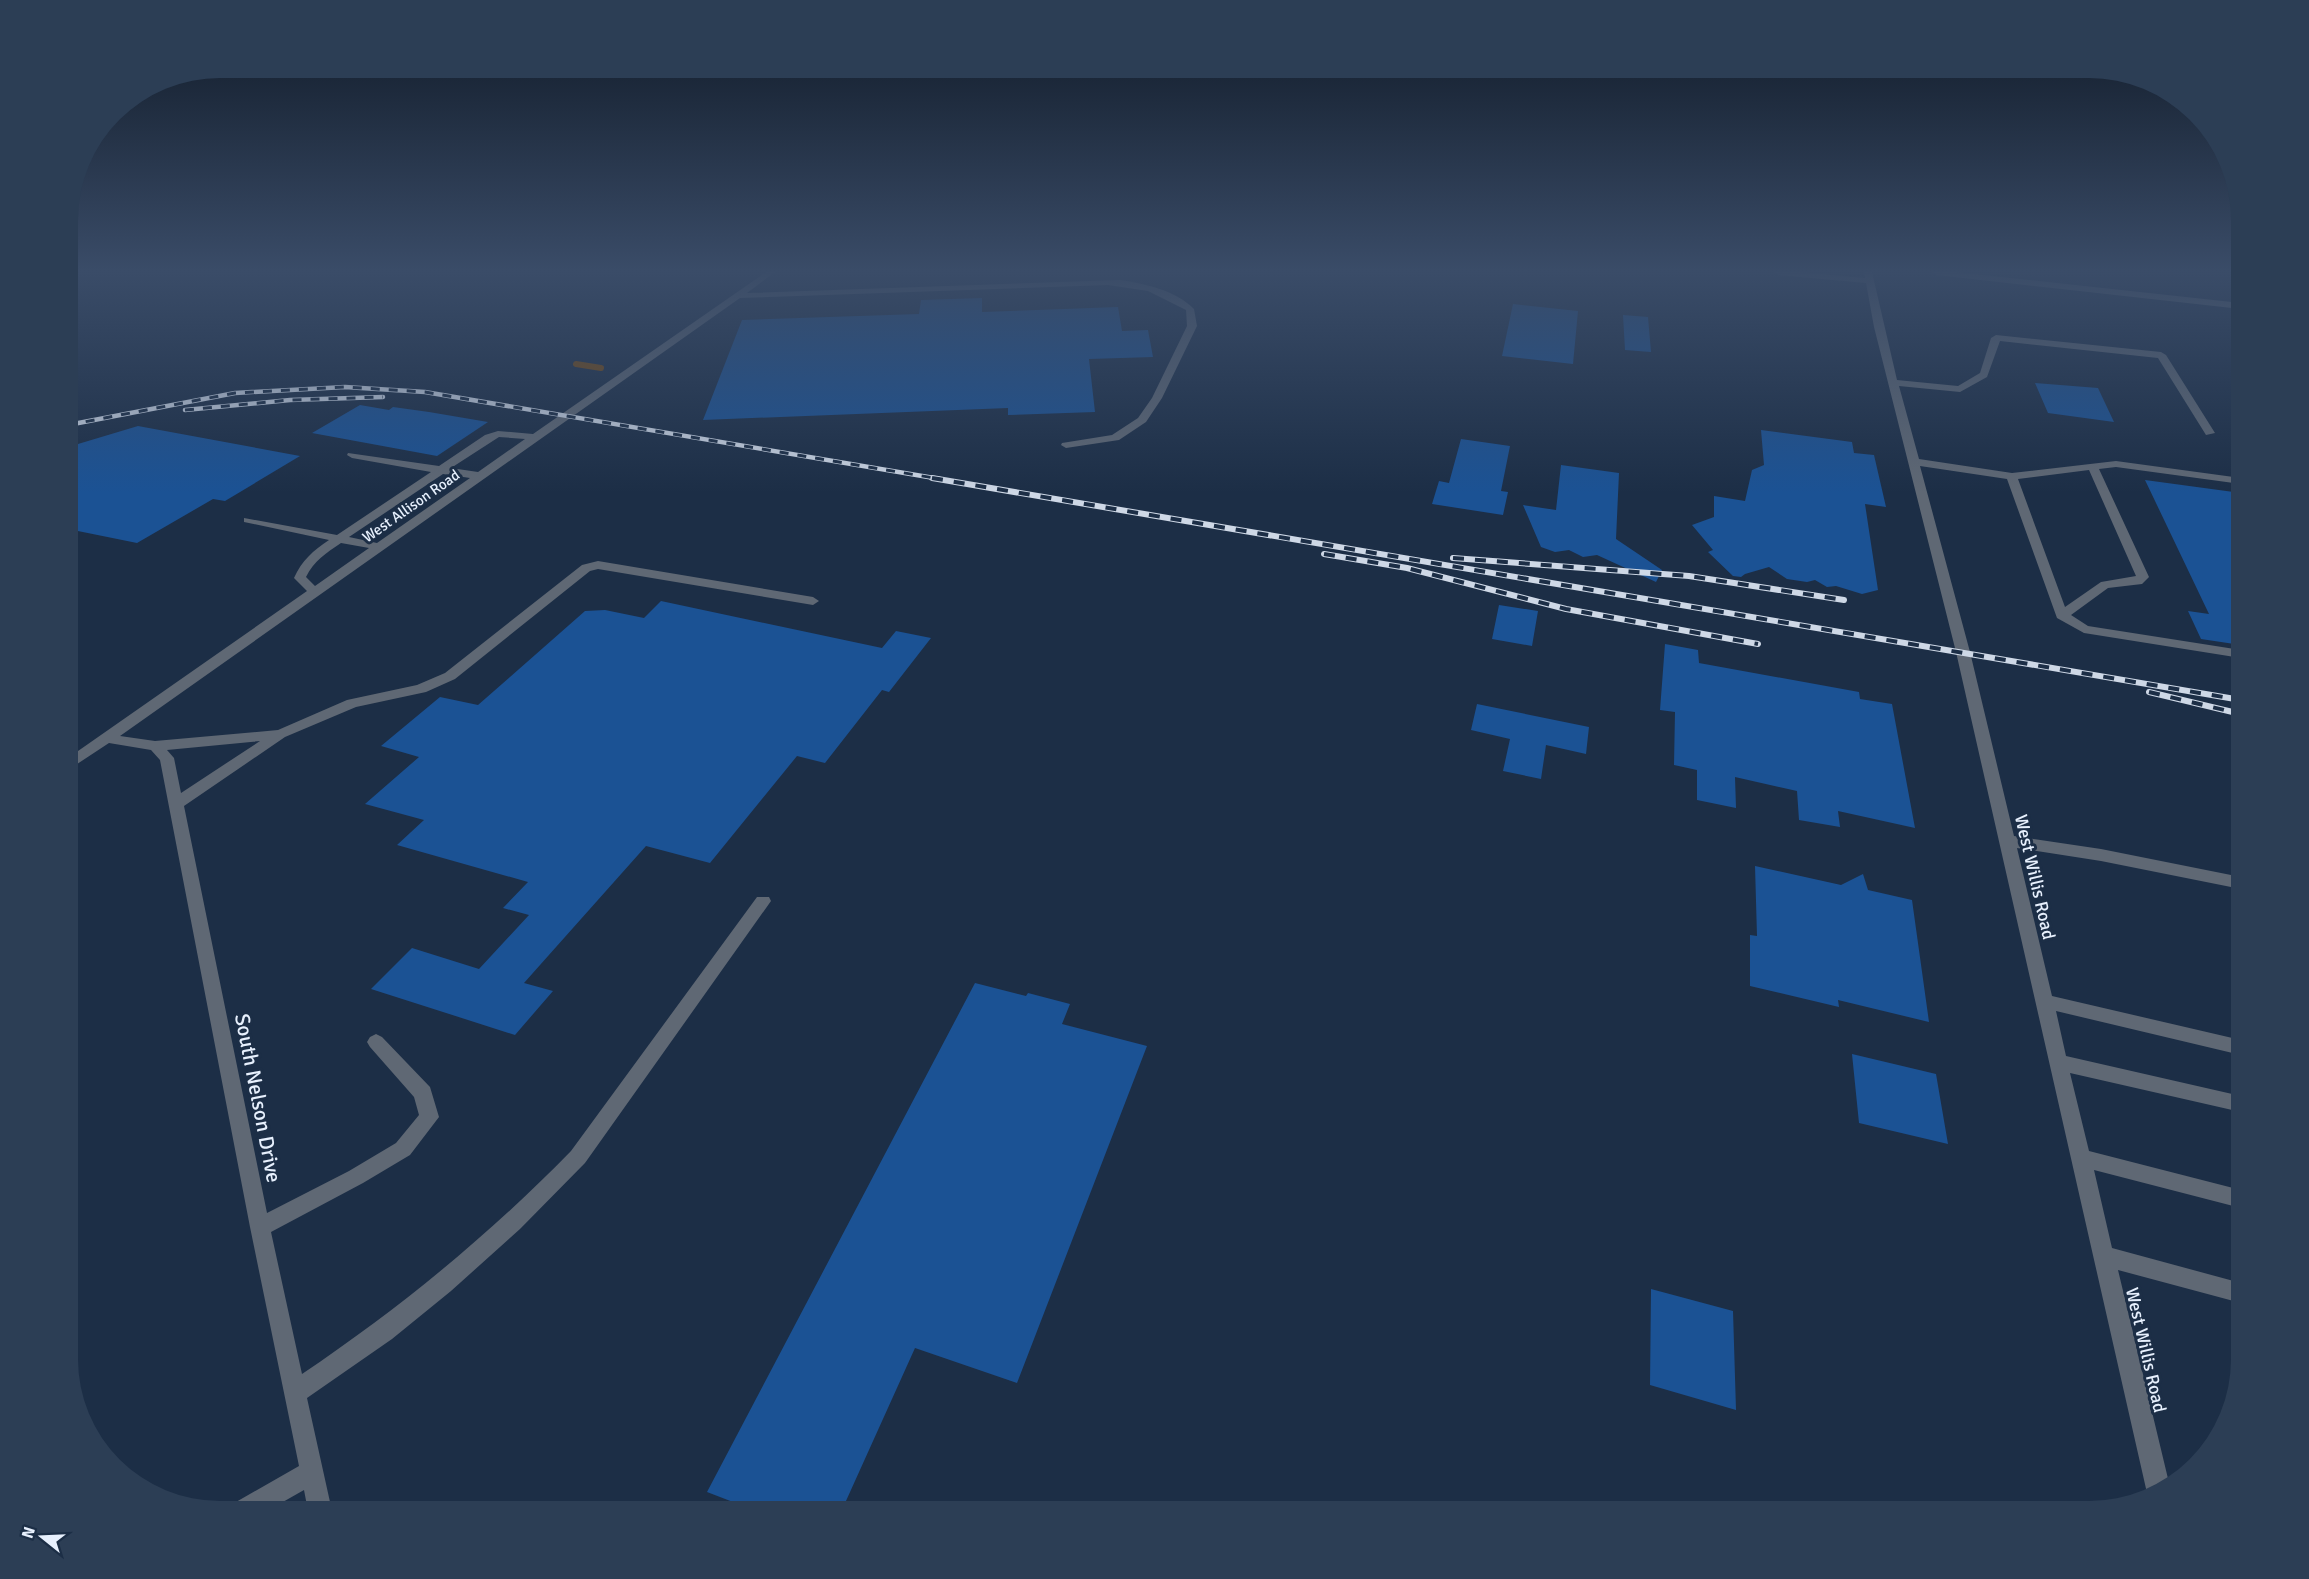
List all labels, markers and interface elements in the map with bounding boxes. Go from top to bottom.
street label: West Allison Road [359,466,463,546]
street label: West Willis Road [2010,812,2060,942]
street label: South Nelson Drive [229,1011,287,1185]
street label: West Willis Road [2121,1285,2171,1415]
north arrow [12,1507,72,1567]
text: N [17,1524,40,1541]

